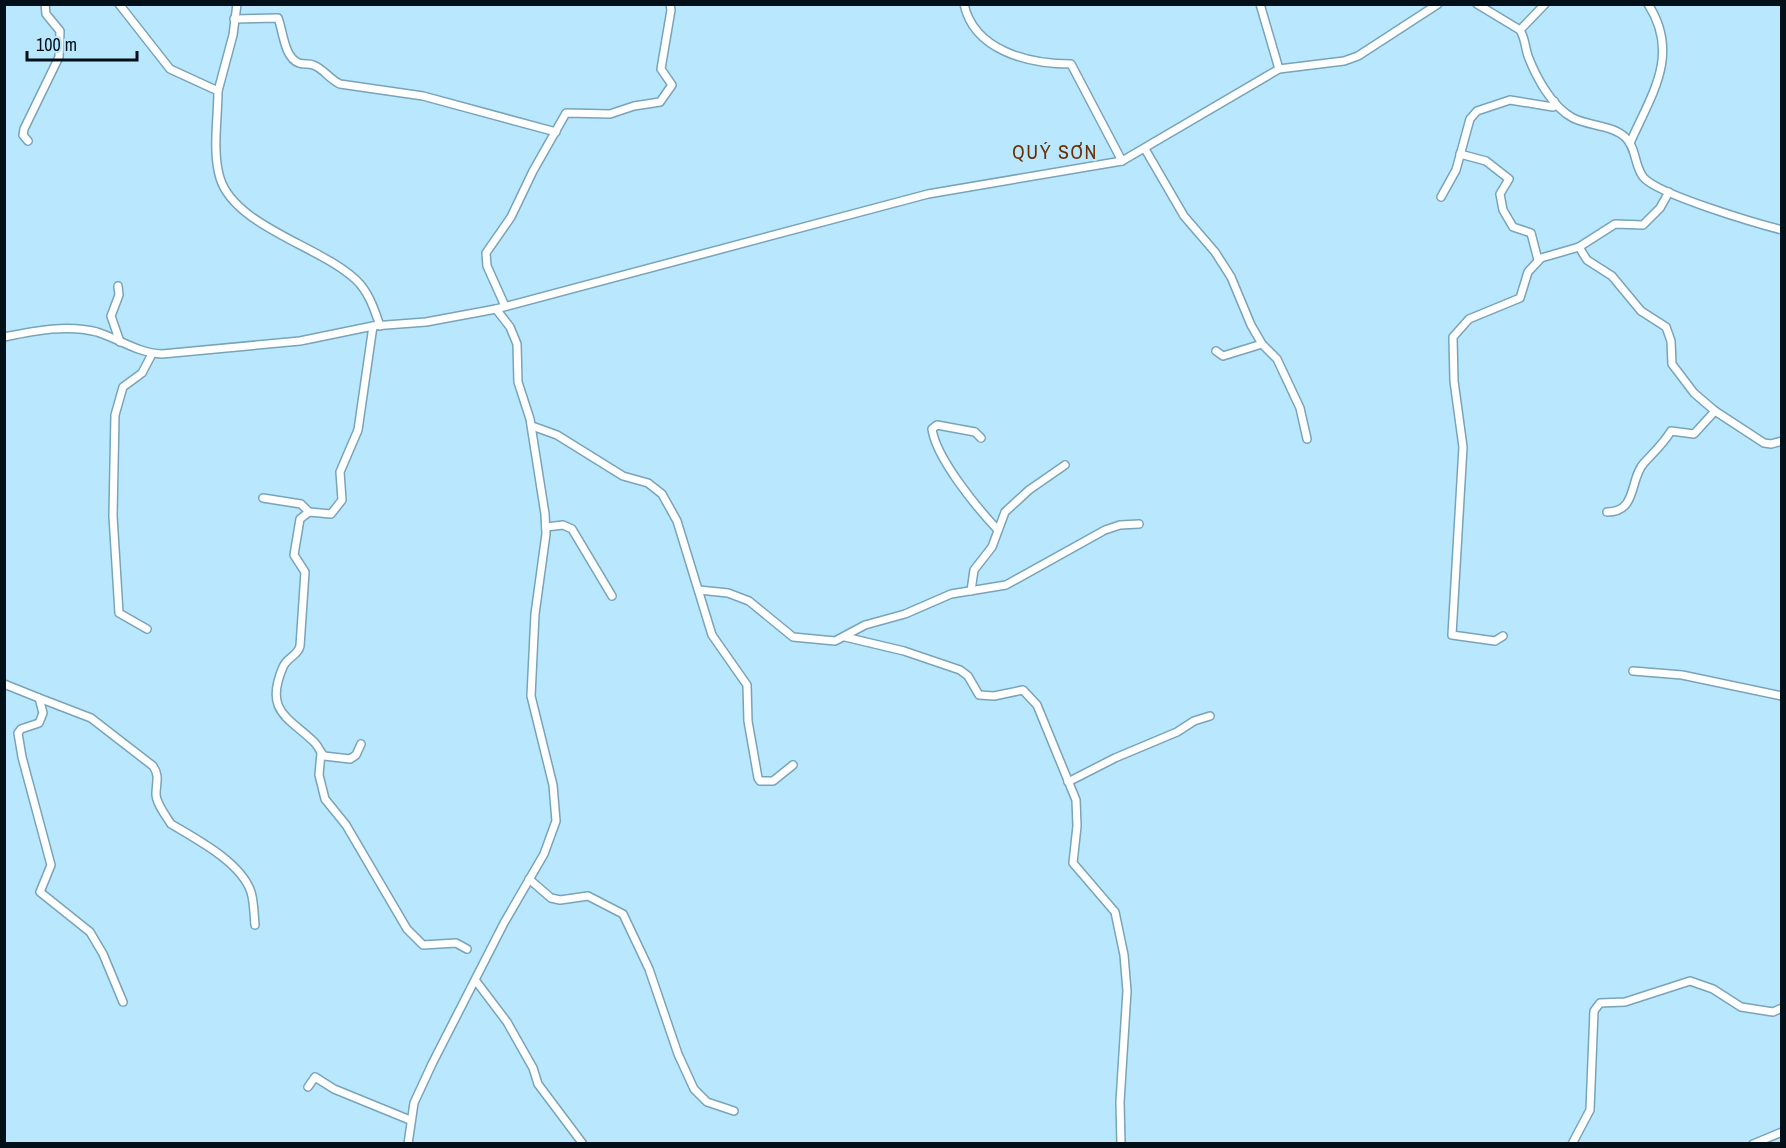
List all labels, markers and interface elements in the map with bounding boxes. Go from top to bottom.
scale bar [27,24,136,62]
text: 100 m [36,32,77,57]
district label: QUÝ SƠN [1012,138,1098,165]

